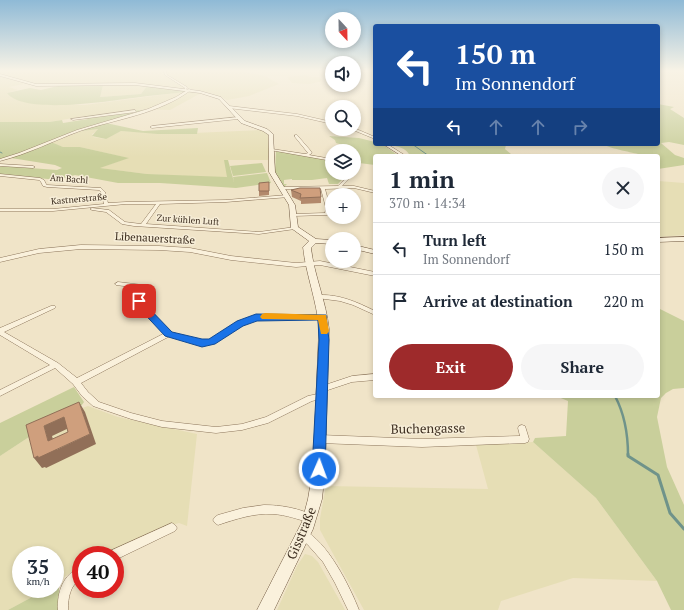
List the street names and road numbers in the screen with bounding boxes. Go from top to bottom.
street label: Am Bachl [49,172,89,186]
street label: Kastnerstraße [50,191,108,207]
street label: Zur kühlen Luft [156,212,220,228]
street label: Libenauerstraße [115,229,196,247]
street label: Buchengasse [391,418,465,438]
street label: Gisstraße [282,504,320,562]

